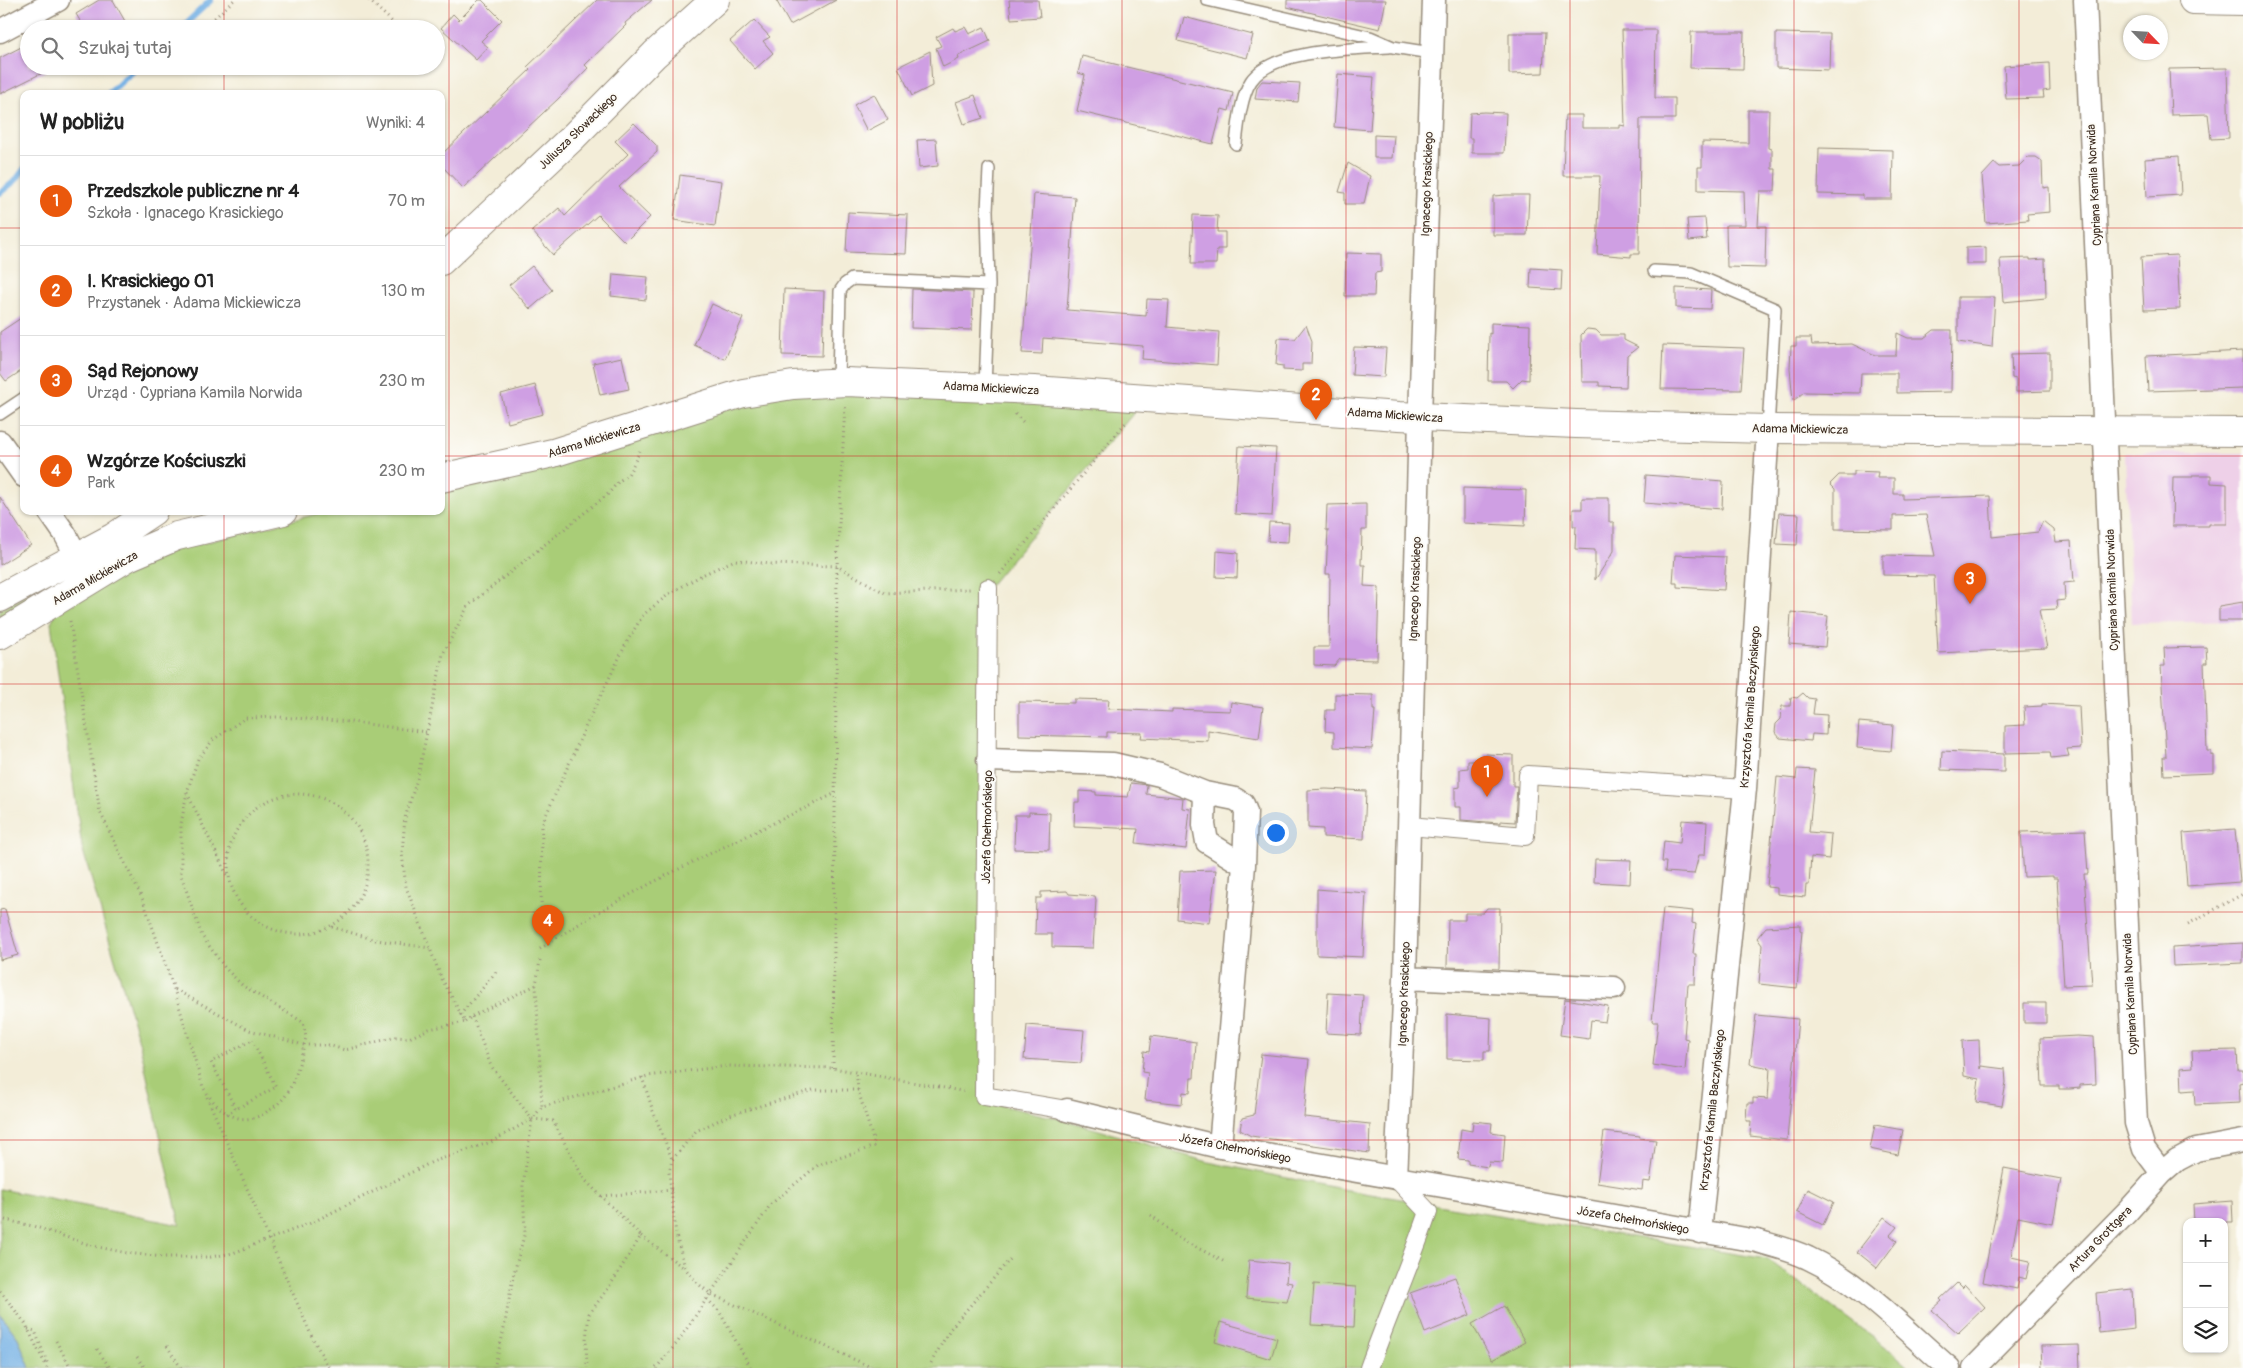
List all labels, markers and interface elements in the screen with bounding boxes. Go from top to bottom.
north arrow [2123,15,2168,60]
search box [20,20,445,75]
icon: search [38,34,66,62]
text: Szukaj tutaj [78,36,172,60]
street label: Juliusza Słowackiego [536,89,621,173]
text: W pobliżu [40,109,124,136]
text: Wyniki: 4 [366,113,425,133]
street label: Cypriana Kamila Norwida [2084,123,2105,246]
street label: Ignacego Krasickiego [1418,131,1437,237]
text: Przedszkole publiczne nr 4 [87,179,299,203]
text: 1 [53,191,59,211]
text: 70 m [388,191,425,211]
text: Szkoła · Ignacego Krasickiego [87,203,284,223]
text: I. Krasickiego 01 [87,269,214,293]
text: 2 [52,281,60,301]
text: 130 m [381,281,425,301]
text: Przystanek · Adama Mickiewicza [87,293,301,313]
text: Sąd Rejonowy [87,359,198,383]
text: 3 [52,371,60,391]
text: 230 m [379,371,425,391]
street label: Adama Mickiewicza [943,378,1040,399]
pin: 2 [1300,379,1332,420]
text: Urząd · Cypriana Kamila Norwida [87,383,303,403]
street label: Adama Mickiewicza [1346,405,1444,426]
street label: Adama Mickiewicza [546,419,643,462]
street label: Adama Mickiewicza [1752,421,1849,438]
text: Wzgórze Kościuszki [87,449,246,473]
text: 4 [51,461,61,481]
text: 230 m [379,461,425,481]
text: Park [87,473,115,493]
street label: Cypriana Kamila Norwida [2103,528,2122,651]
street label: Ignacego Krasickiego [1406,536,1425,642]
street label: Adama Mickiewicza [50,548,141,609]
pin: 3 [1954,563,1986,604]
street label: Krzysztofa Kamila Baczyńskiego [1737,625,1764,789]
pin: 1 [1471,756,1503,797]
street label: Józefa Chełmońskiego [979,769,996,884]
your location [1263,820,1289,846]
pin: 4 [532,905,564,946]
street label: Cypriana Kamila Norwida [2120,932,2141,1055]
street label: Ignacego Krasickiego [1395,941,1414,1047]
street label: Krzysztofa Kamila Baczyńskiego [1697,1028,1729,1192]
street label: Józefa Chełmońskiego [1178,1130,1293,1167]
street label: Józefa Chełmońskiego [1576,1203,1691,1238]
street label: Artura Grottgera [2065,1203,2136,1275]
map controls [2183,1218,2228,1353]
button: + [2183,1218,2228,1263]
button: − [2183,1263,2228,1308]
button: layers [2183,1308,2228,1353]

